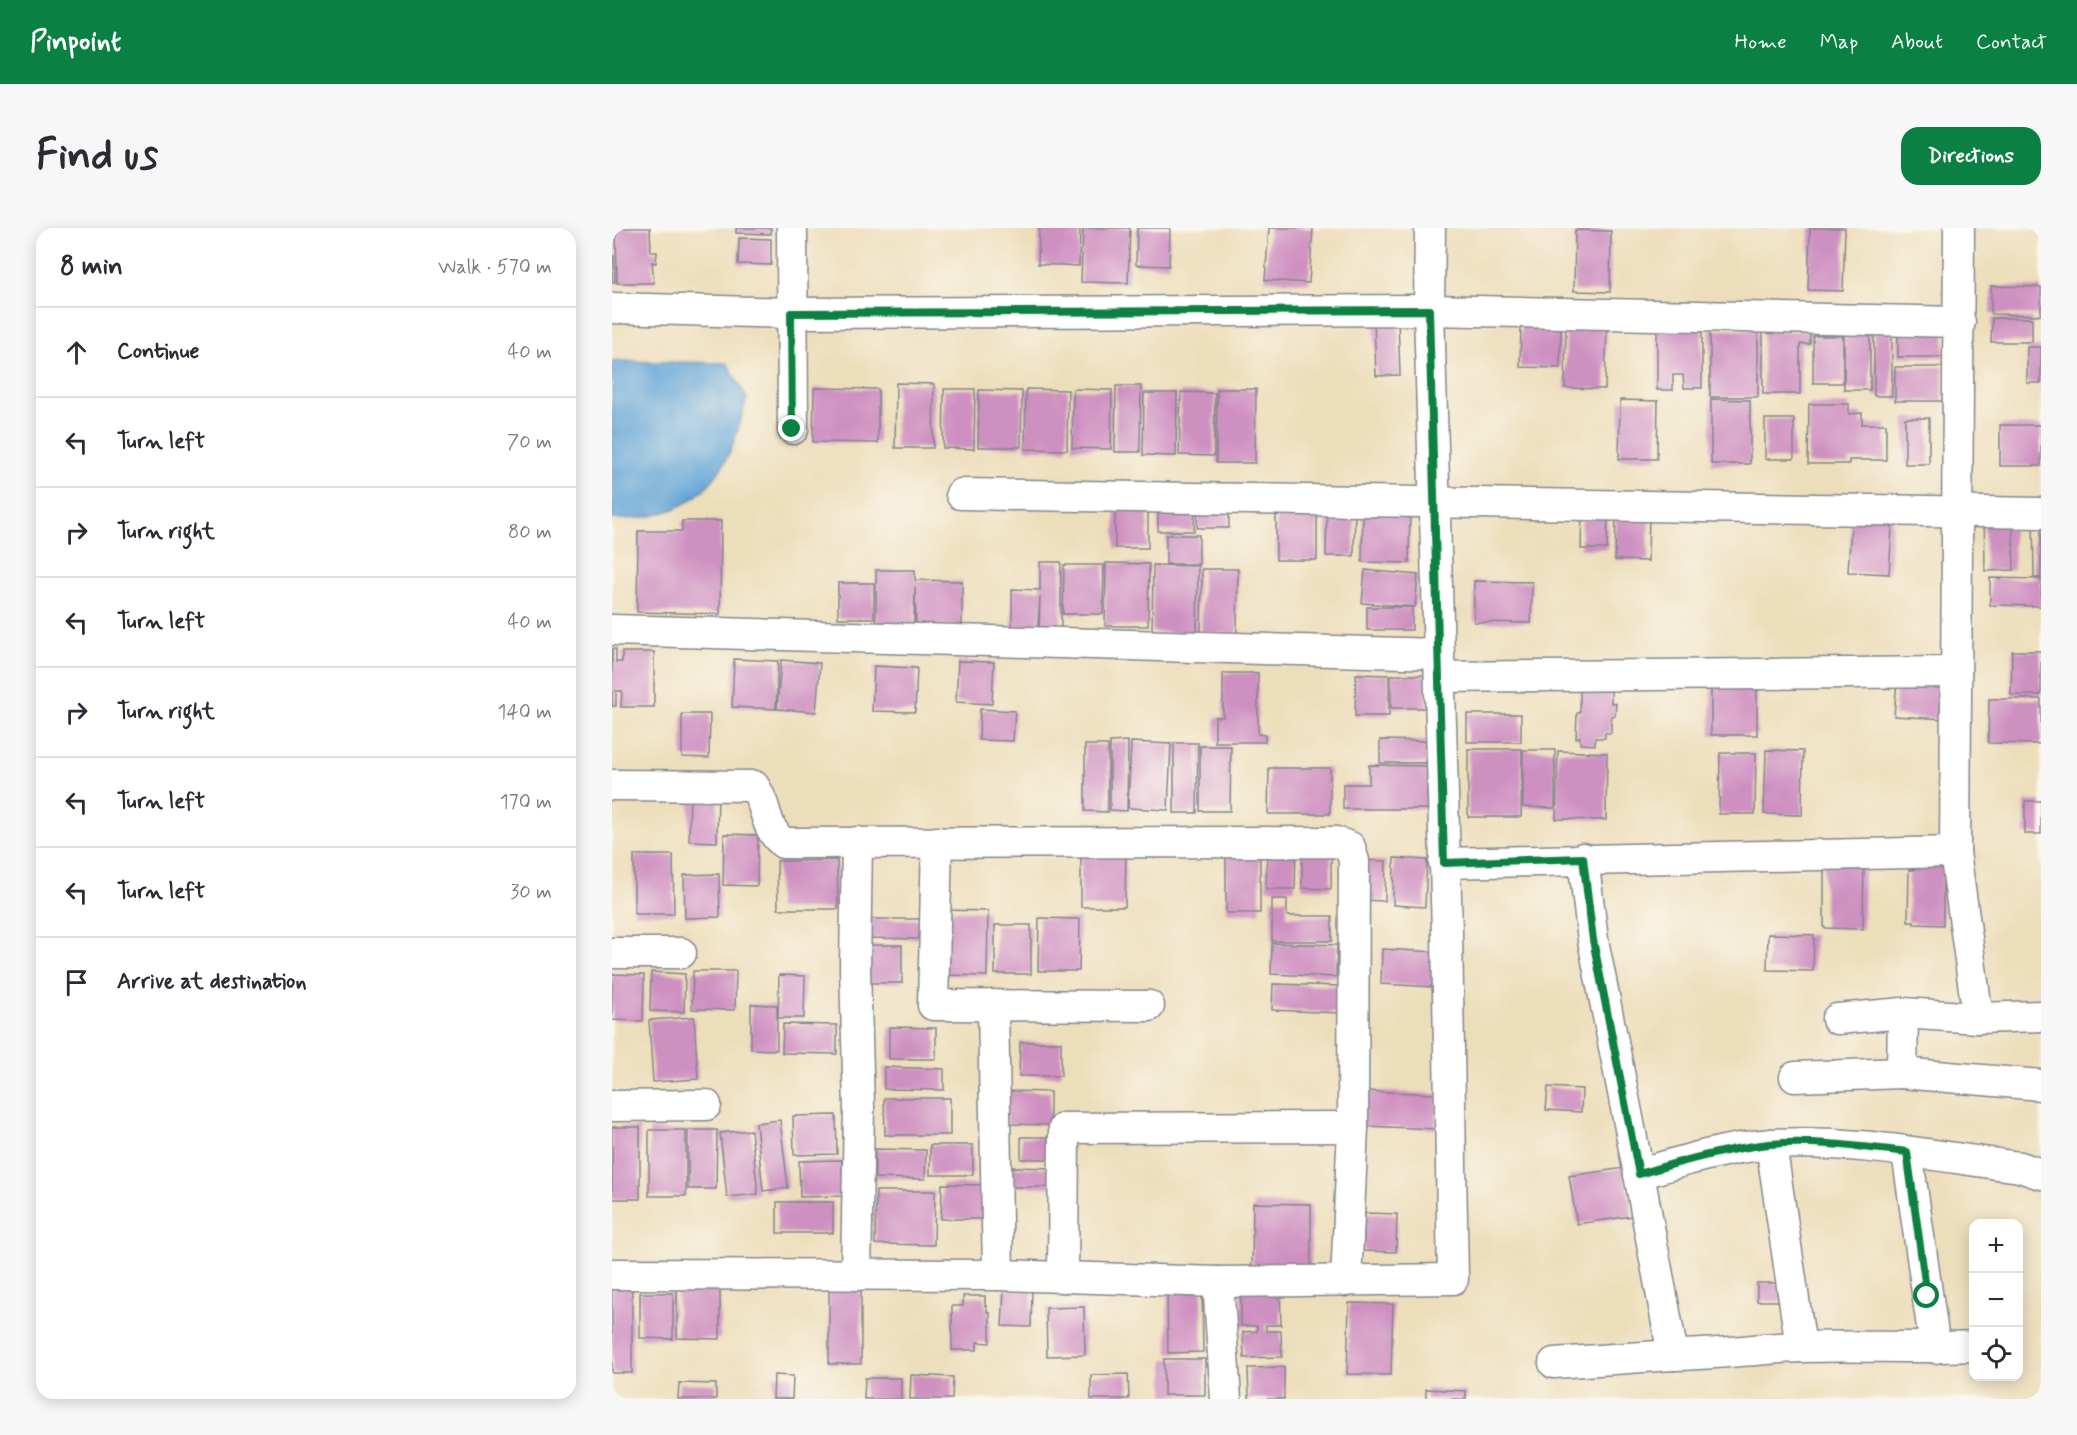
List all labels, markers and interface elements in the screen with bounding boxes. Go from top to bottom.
text: Pinpoint [30,24,121,61]
text: Home [1735,28,1787,56]
text: Map [1820,28,1858,56]
text: About [1891,28,1943,56]
text: Contact [1976,28,2047,56]
button: Directions [1901,127,2041,185]
text: Find us [36,129,158,184]
text: 8 min [60,250,123,284]
text: Walk · 570 m [438,254,552,281]
icon: ahead [60,336,93,369]
text: Continue [117,338,199,366]
text: 40 m [508,339,552,366]
route end [778,415,804,441]
icon: left [60,426,93,459]
text: Turn left [117,428,205,456]
text: 70 m [507,429,552,456]
icon: right [60,516,93,549]
text: Turn right [117,518,215,546]
text: 80 m [508,519,552,546]
icon: left [60,606,93,639]
text: Turn left [117,608,205,636]
text: 40 m [508,609,552,636]
icon: right [60,696,93,729]
text: Turn right [117,698,215,726]
text: 140 m [498,699,552,726]
icon: left [60,786,93,819]
text: Turn left [117,788,205,816]
text: 170 m [500,789,552,816]
icon: left [60,876,93,909]
text: Turn left [117,878,205,906]
text: 30 m [510,879,552,906]
icon: arrive [60,966,93,999]
text: Arrive at destination [117,968,307,996]
map controls [1969,1219,2023,1381]
button: + [1969,1219,2023,1273]
button: − [1969,1273,2023,1327]
route start [1913,1282,1939,1308]
button: locate [1969,1327,2023,1381]

